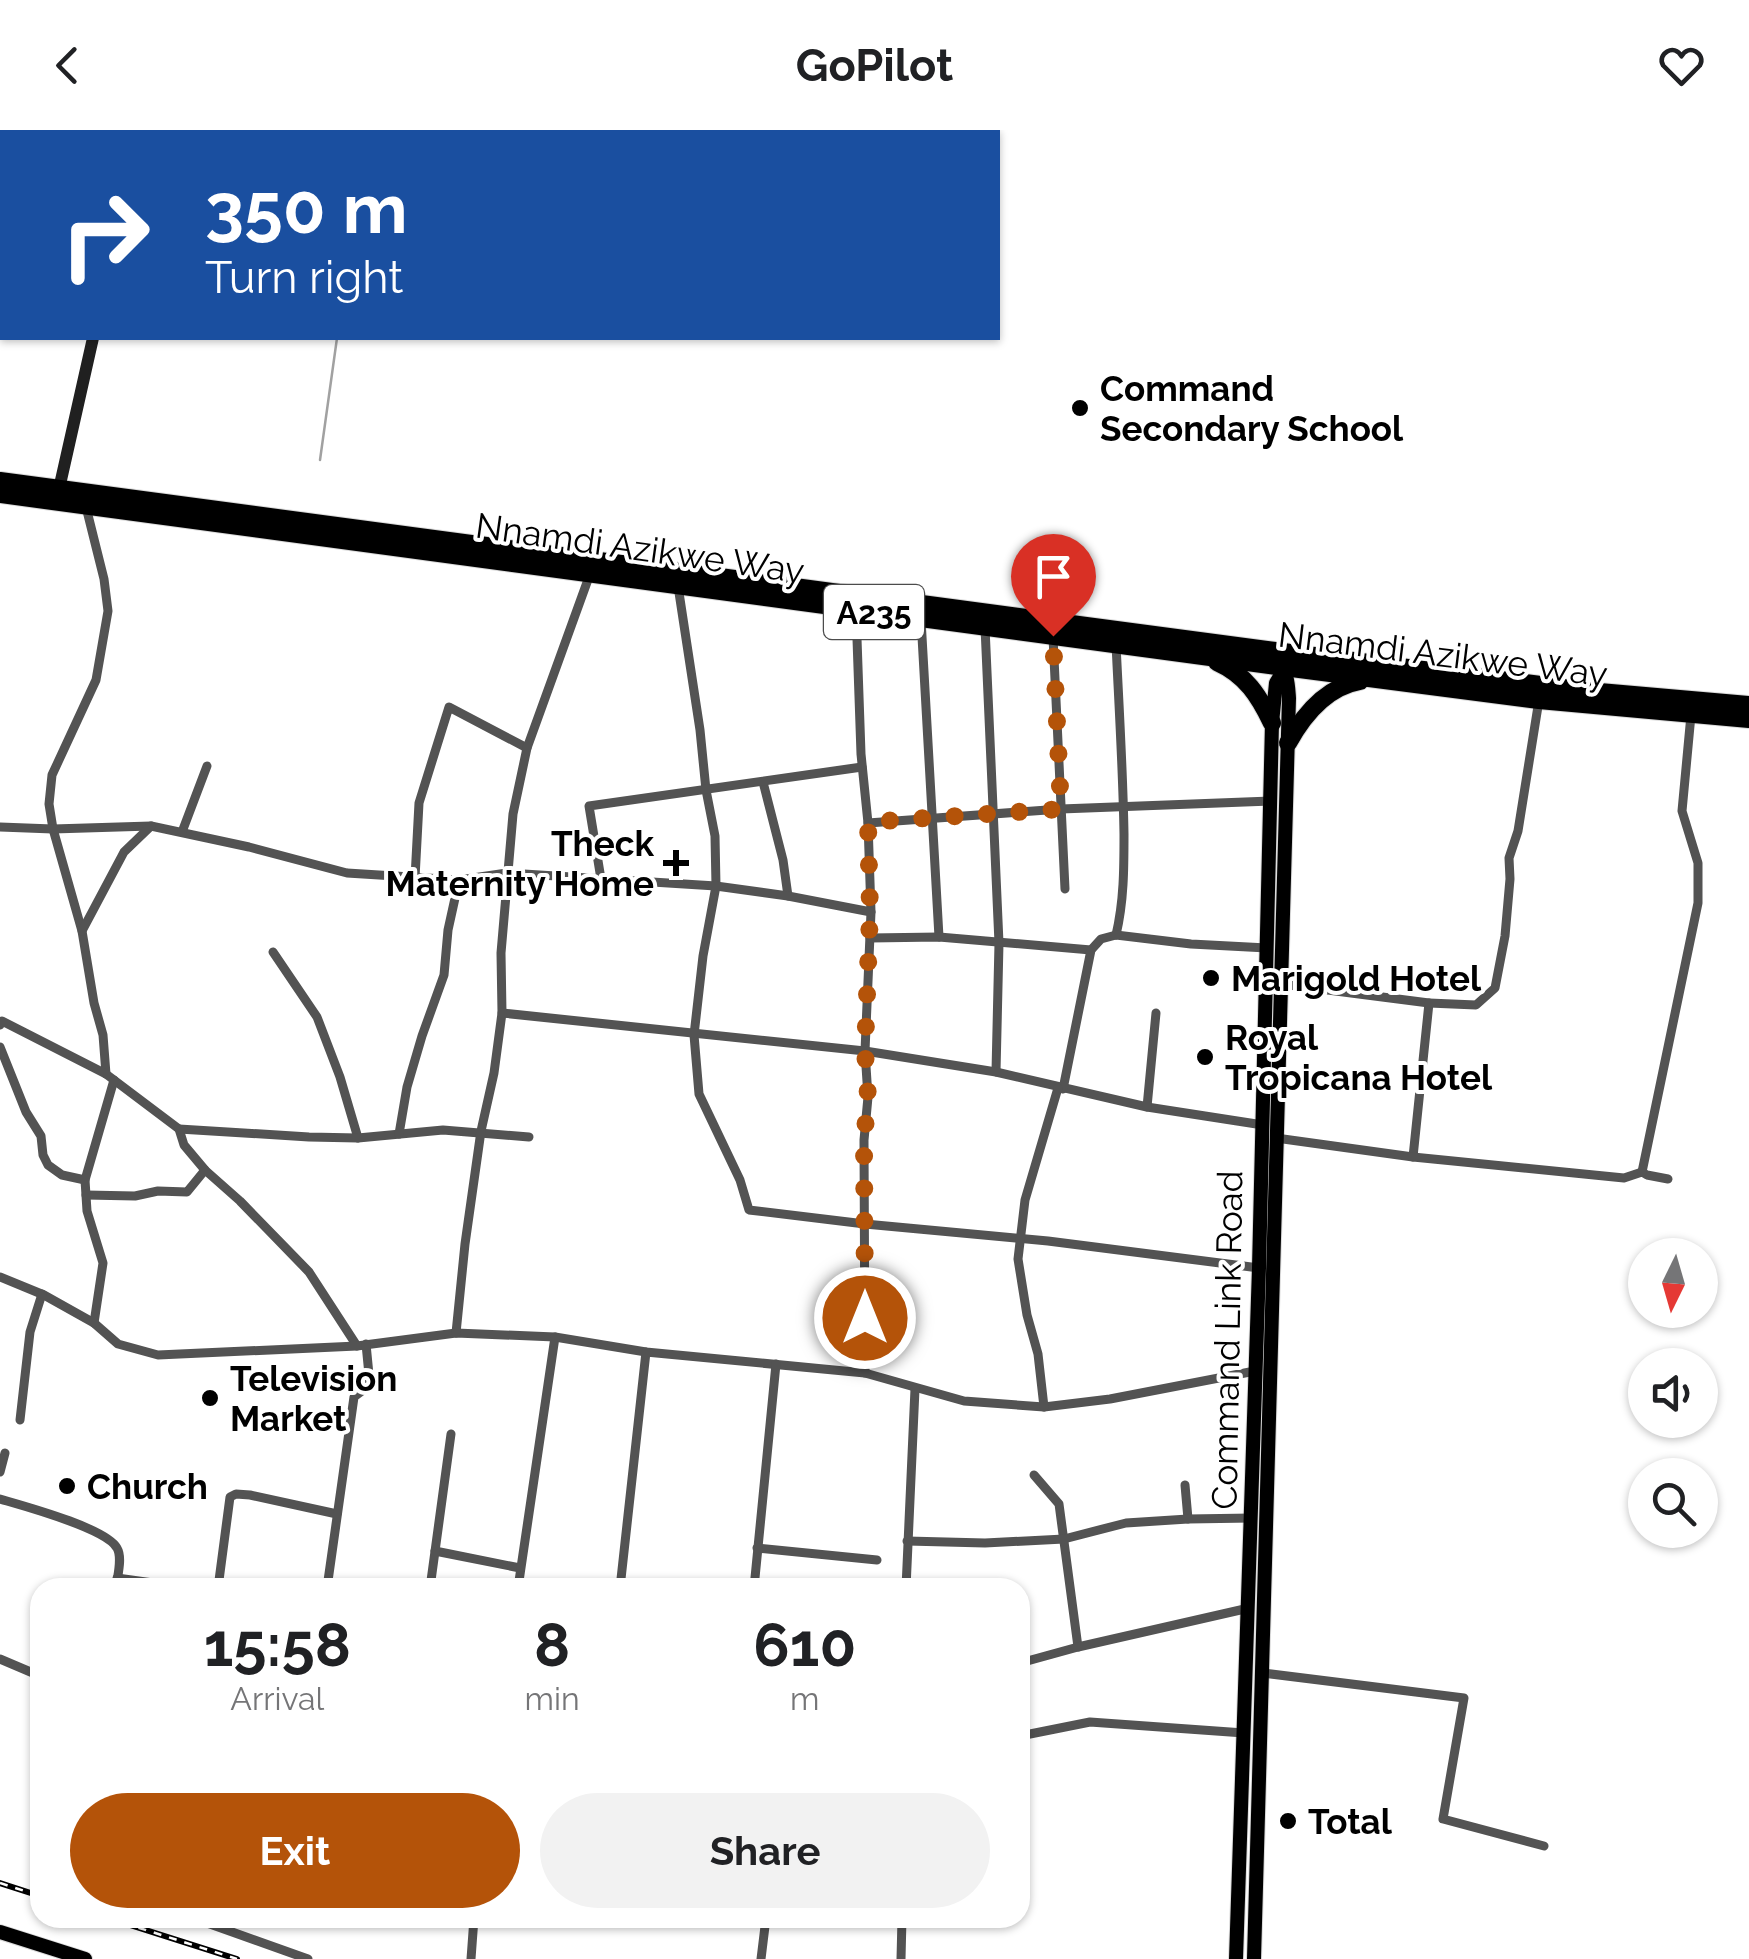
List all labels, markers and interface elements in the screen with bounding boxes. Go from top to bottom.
icon: back [40,38,95,93]
icon: heart [1654,38,1709,93]
text: GoPilot [796,39,953,92]
text: 350 m [205,167,408,249]
icon: right [40,170,170,300]
text: Turn right [205,251,403,304]
place label: Command Secondary School [1100,368,1404,449]
marker: Command Secondary School [1069,397,1091,419]
street label: Nnamdi Azikwe Way [473,505,807,591]
pin [1011,534,1096,637]
icon: arrive [1026,549,1081,604]
road number: A235 [824,585,924,639]
street label: Nnamdi Azikwe Way [1276,613,1610,695]
place label: Theck Maternity Home [386,823,654,904]
marker: Theck Maternity Home [663,850,689,876]
place label: Marigold Hotel [1231,958,1482,999]
marker: Marigold Hotel [1200,967,1222,989]
place label: Royal Tropicana Hotel [1225,1017,1493,1098]
marker: Royal Tropicana Hotel [1194,1046,1216,1068]
street label: Command Link Road [1204,1170,1250,1510]
north arrow [1628,1238,1718,1328]
map controls [1628,1238,1718,1548]
position arrow [813,1266,917,1370]
button: sound [1628,1348,1718,1438]
place label: Television Market [230,1358,397,1439]
marker: Television Market [199,1387,221,1409]
button: search [1628,1458,1718,1548]
place label: Church [87,1466,208,1507]
marker: Church [56,1475,78,1497]
text: 15:58 [204,1610,351,1680]
text: 8 [534,1610,570,1680]
text: 610 [753,1610,856,1680]
text: Arrival [230,1680,324,1717]
text: min [525,1680,580,1717]
text: m [790,1680,820,1717]
button: Exit [70,1793,520,1908]
button: Share [540,1793,990,1908]
place label: Total [1308,1801,1393,1842]
marker: Total [1277,1810,1299,1832]

